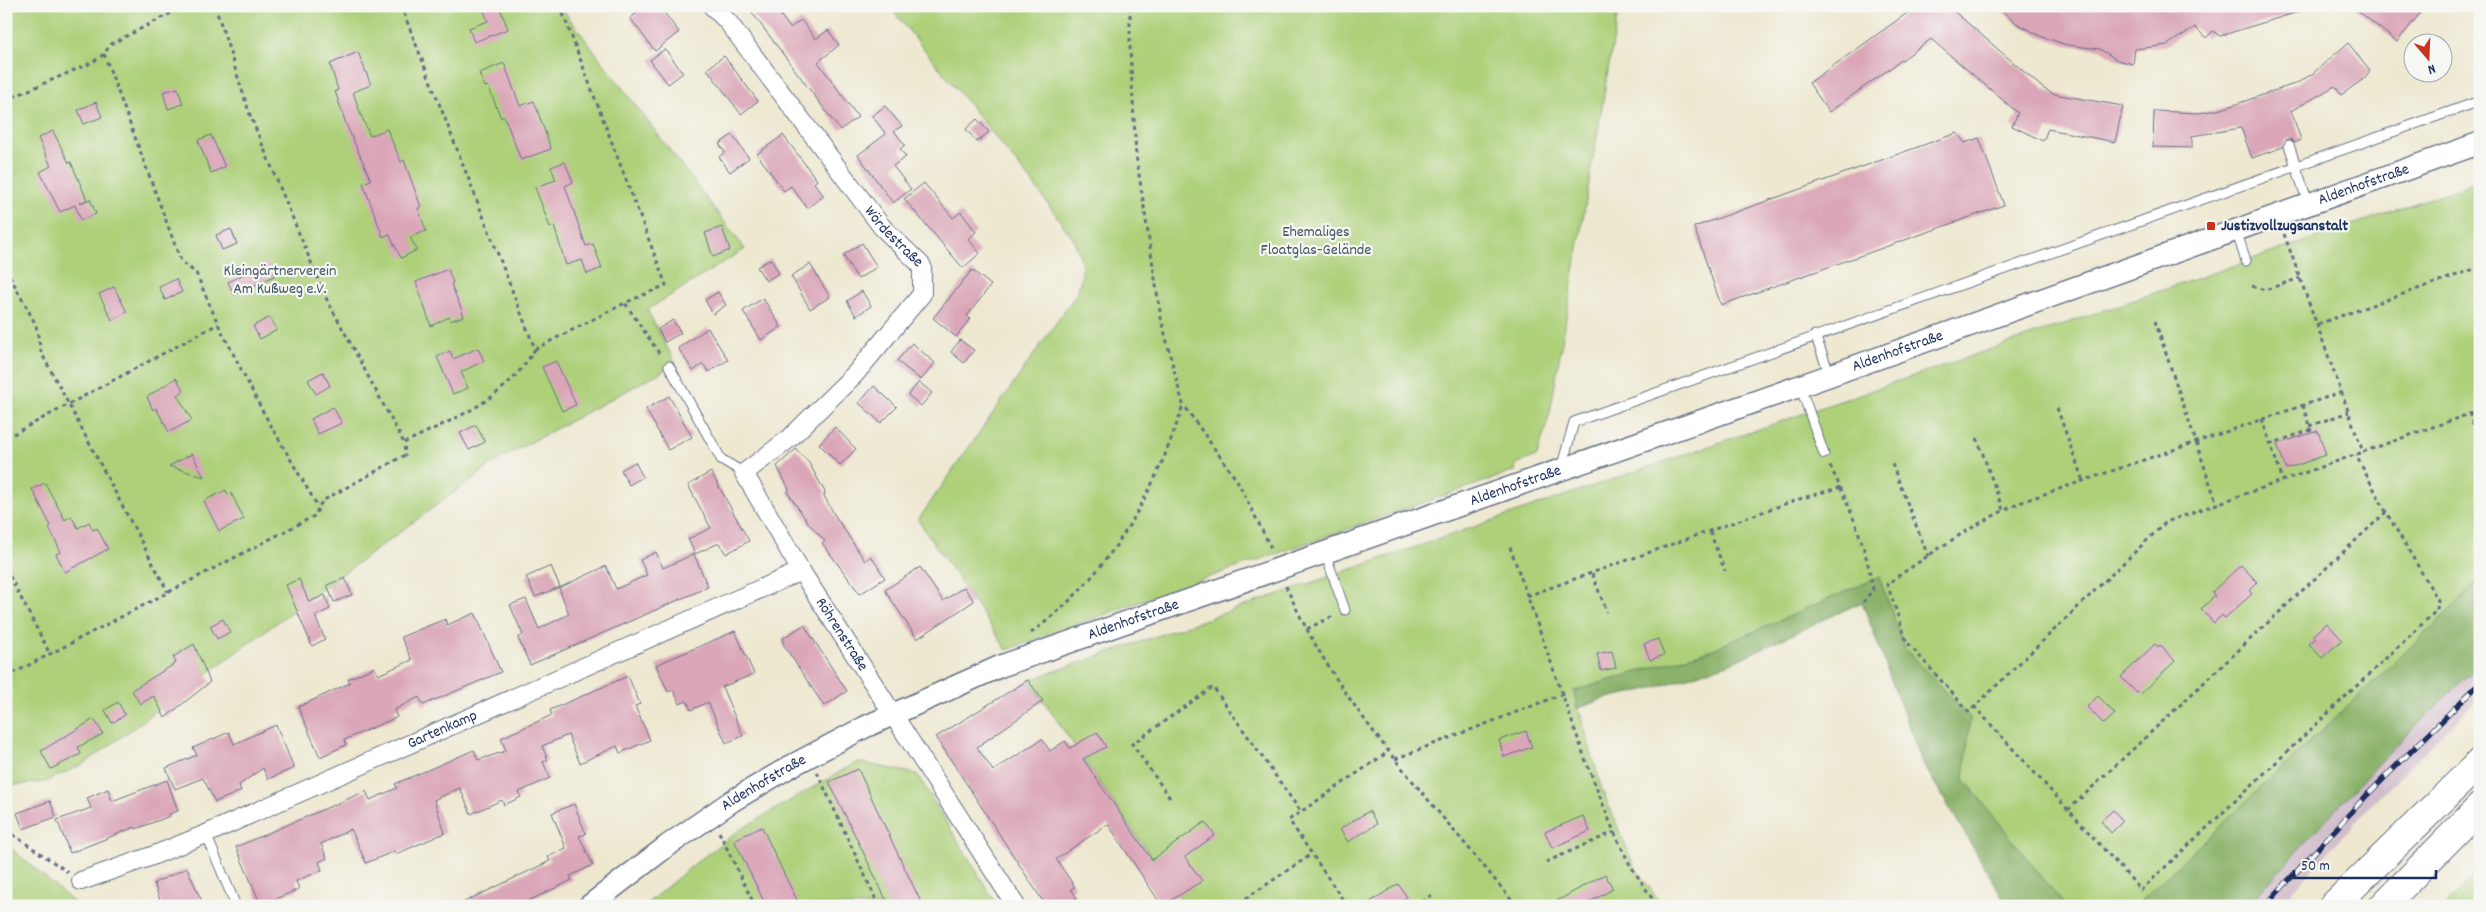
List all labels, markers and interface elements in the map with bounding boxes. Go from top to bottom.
north arrow [2404,32,2454,82]
text: N [2425,58,2438,79]
street label: Aldenhofstraße [2315,158,2412,211]
street label: Wördestraße [859,201,929,273]
place label: Justizvollzugsanstalt [2221,215,2348,238]
marker: Justizvollzugsanstalt [2205,220,2217,232]
park label: Ehemaliges Floatglas-Gelände [1261,221,1371,262]
park label: Kleingärtnerverein Am Kußweg e.V. [224,260,336,301]
street label: Aldenhofstraße [1849,324,1946,378]
street label: Aldenhofstraße [1467,459,1564,512]
street label: Röhrenstraße [810,593,874,676]
street label: Aldenhofstraße [1085,593,1182,646]
street label: Gartenkamp [404,704,481,755]
street label: Aldenhofstraße [716,749,810,817]
scale bar [2294,847,2436,879]
text: 50 m [2301,856,2330,878]

